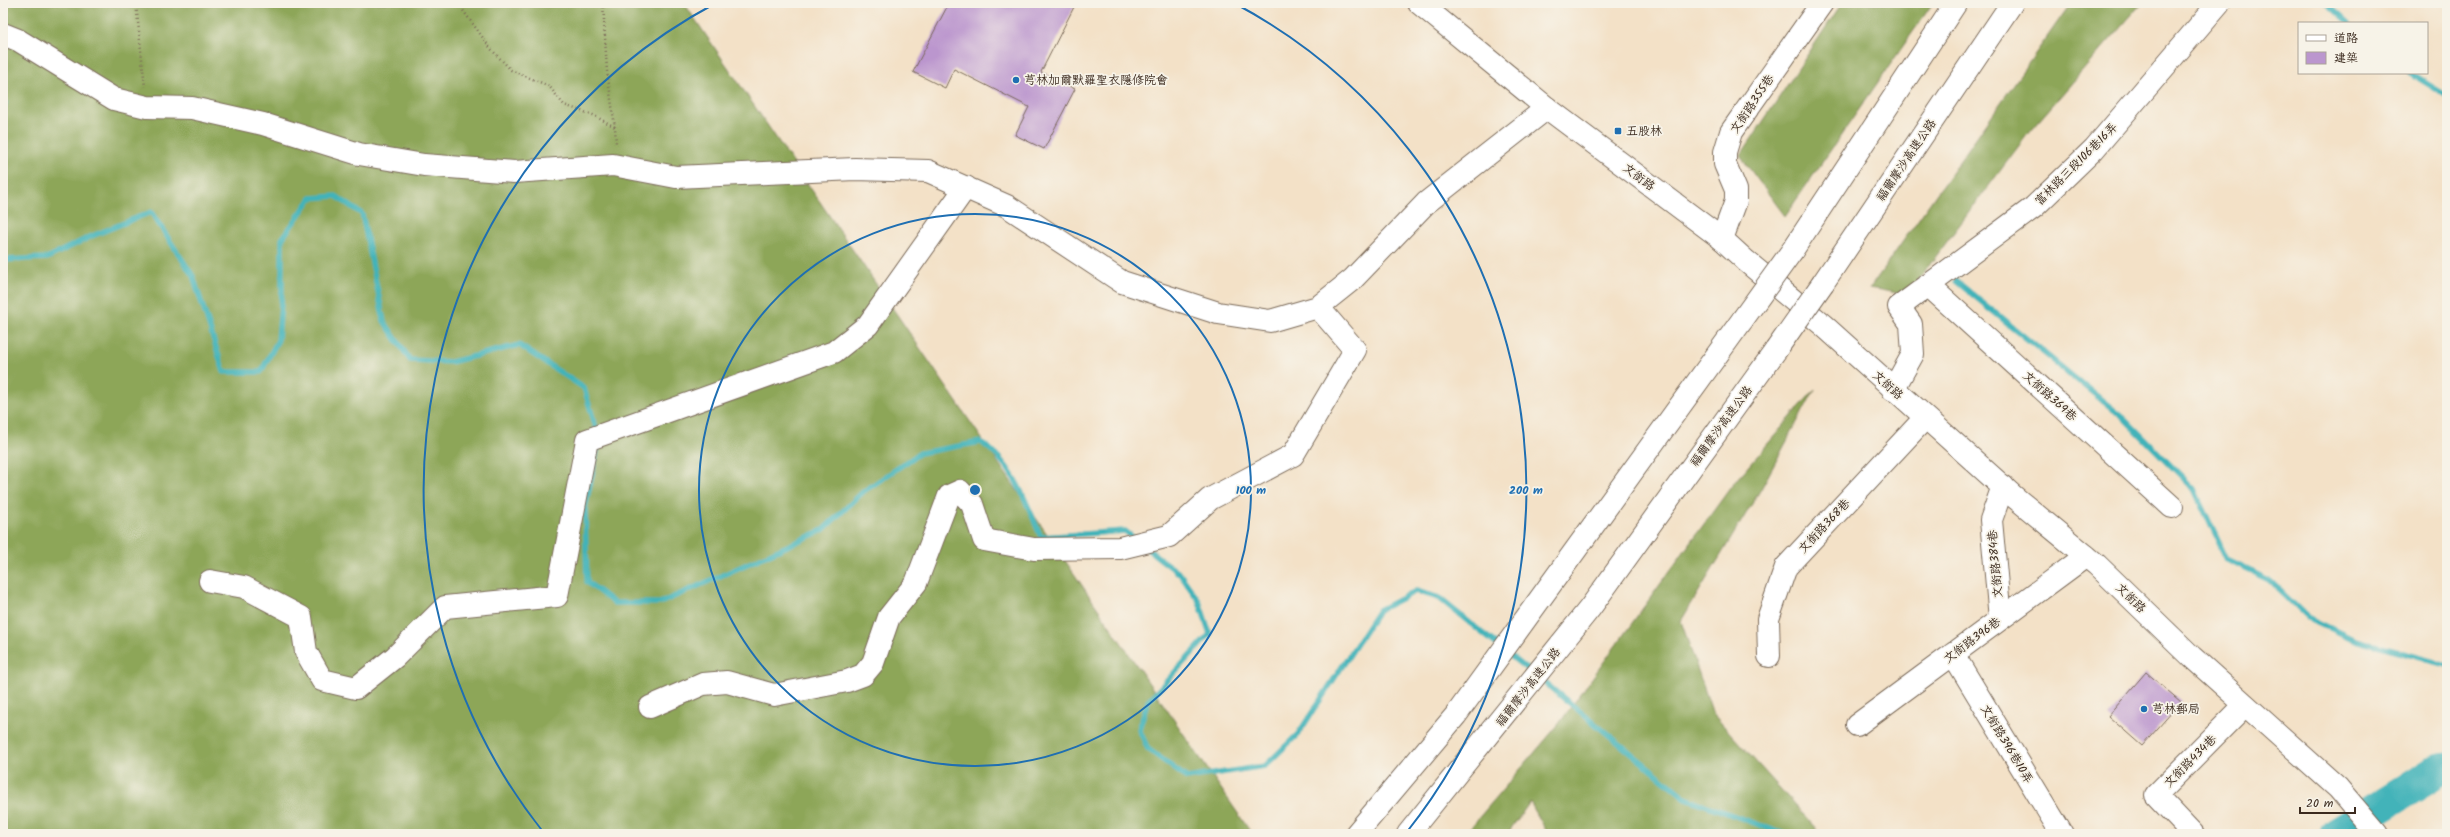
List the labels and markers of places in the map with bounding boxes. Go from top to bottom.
place label: 芎林加爾默羅聖衣隱修院會 [1024,71,1168,90]
marker: 芎林加爾默羅聖衣隱修院會 [1011,75,1021,85]
place label: 五股林 [1626,122,1662,141]
marker: 五股林 [1613,126,1623,136]
centre of rings [968,483,982,497]
place label: 芎林郵局 [2152,700,2200,719]
marker: 芎林郵局 [2139,704,2149,714]

